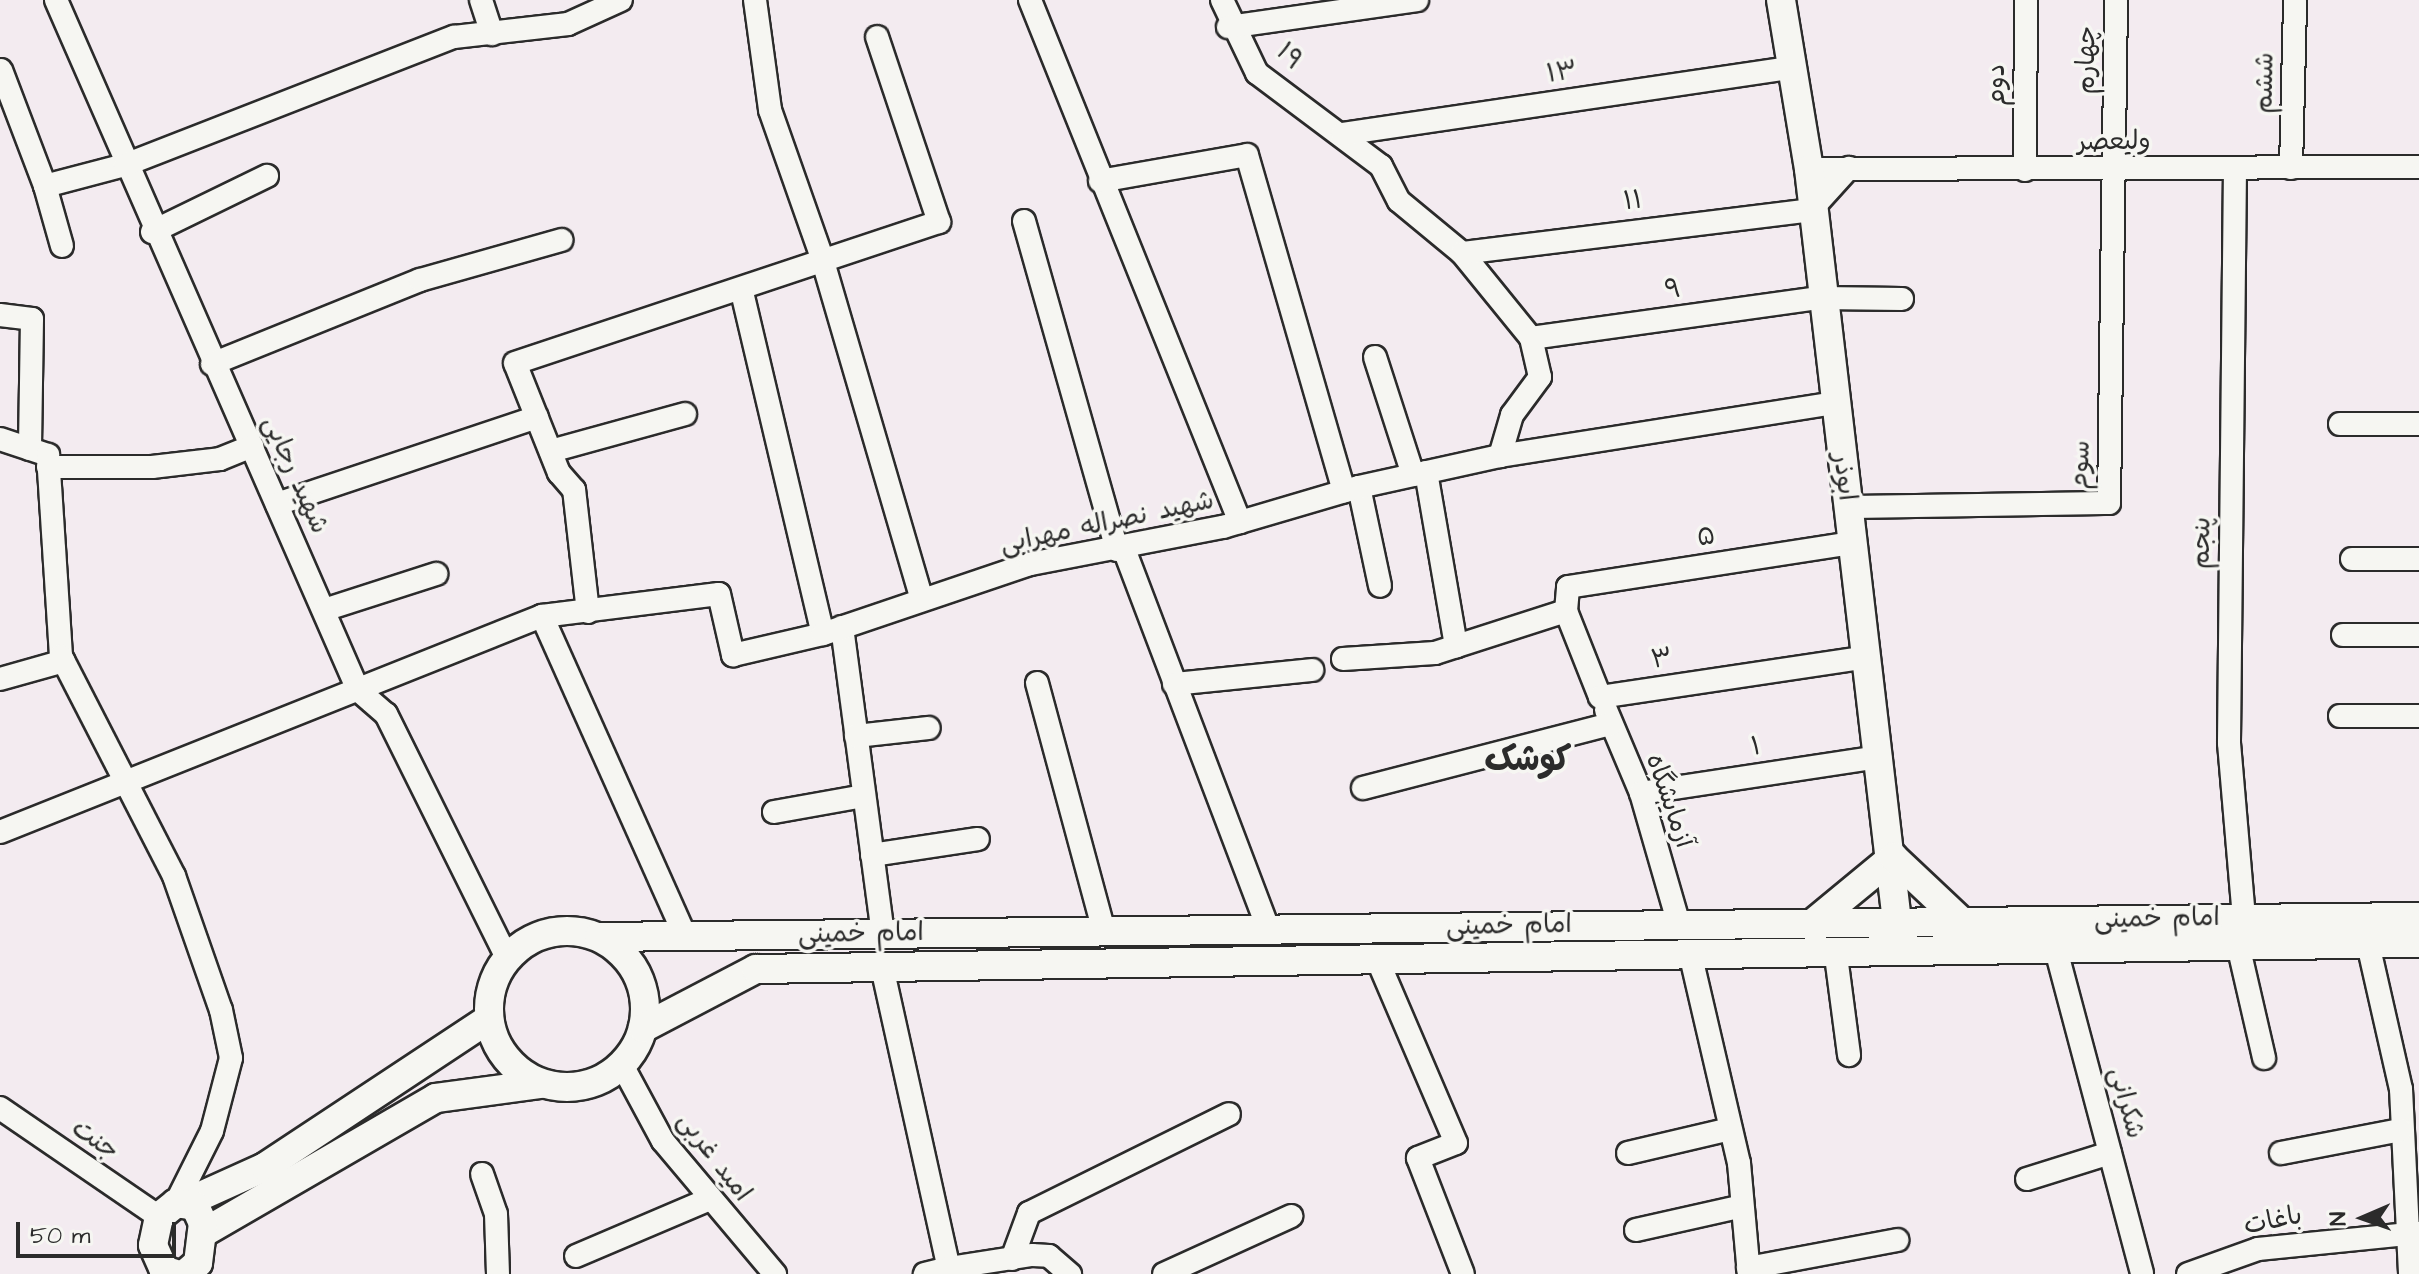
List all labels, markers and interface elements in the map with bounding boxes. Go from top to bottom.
street label: چهارم [2071,25,2103,95]
street label: ۱۹ [1269,37,1309,77]
street label: ششم [2249,52,2281,114]
street label: ۱۳ [1545,55,1579,91]
street label: دوم [1981,64,2013,106]
street label: ولیعصر [2077,126,2151,158]
street label: ۱۱ [1622,184,1644,218]
street label: ۹ [1663,273,1683,307]
street label: شهید رجایی [255,411,335,539]
street label: سوم [2065,440,2097,490]
street label: ابوذر [1826,451,1862,503]
street label: شهید نصراله مهرابی [997,485,1217,561]
street label: پنجم [2186,517,2218,569]
street label: ۵ [1695,520,1717,554]
street label: ۳ [1649,642,1675,676]
street label: ۱ [1749,731,1763,763]
district label: کوشک [1485,741,1571,781]
street label: آزمایشگاه [1638,750,1700,852]
street label: امام خمینی [2094,902,2220,936]
street label: امام خمینی [1446,909,1572,943]
street label: امام خمینی [798,917,924,951]
street label: شکرانی [2102,1064,2150,1142]
street label: امید غربی [670,1106,758,1208]
street label: جنت [65,1113,125,1167]
north arrow [2323,1178,2403,1258]
street label: باغات [2241,1200,2305,1242]
scale bar [20,1206,180,1256]
text: N [2323,1211,2354,1226]
text: 50 m [30,1219,90,1253]

